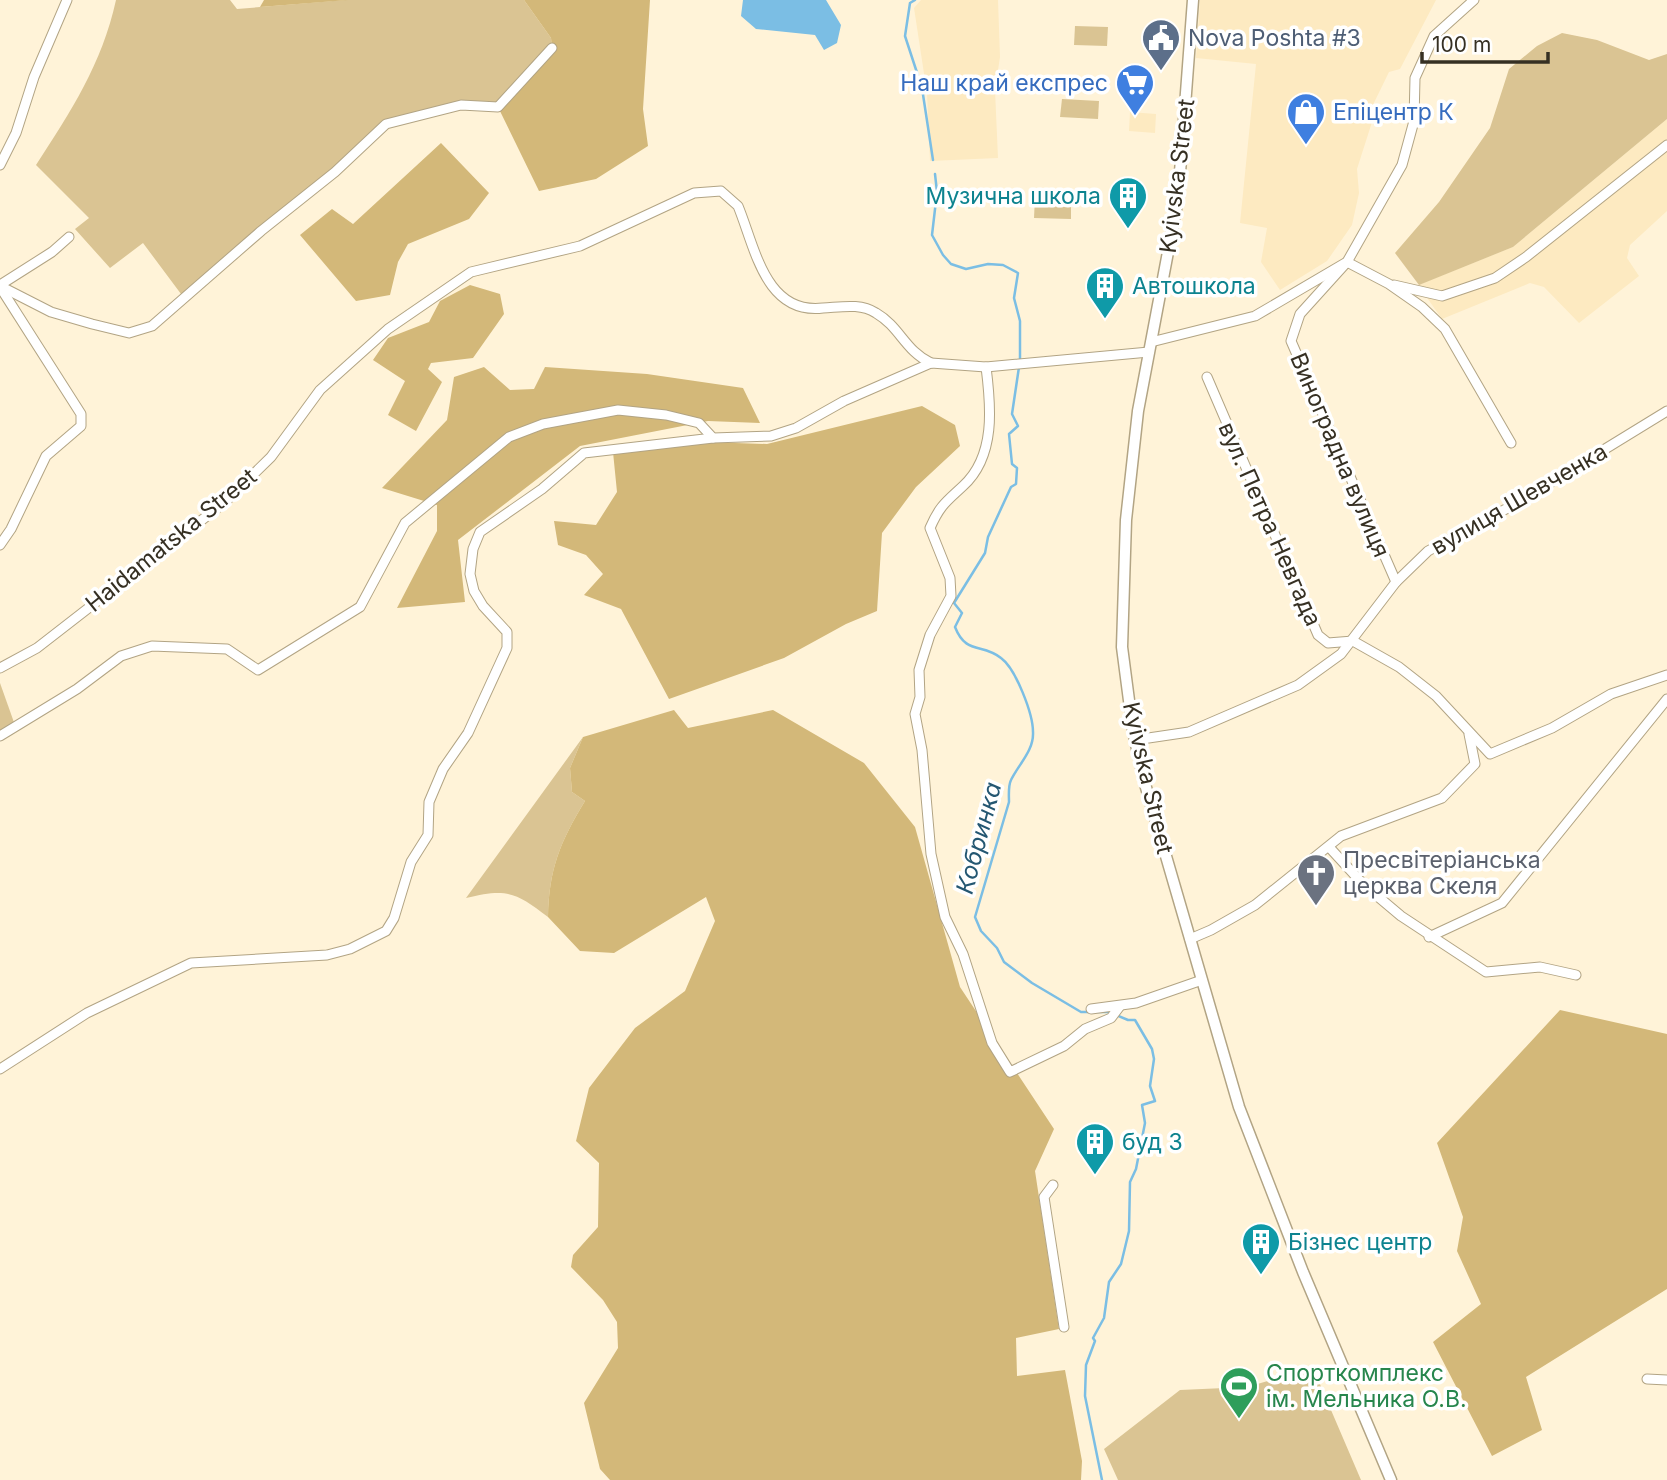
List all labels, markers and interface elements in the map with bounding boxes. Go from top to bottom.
public building icon: Nova Poshta #3 [1140,17,1182,72]
scale bar [1422,21,1548,65]
place label: Nova Poshta #3 [1188,24,1361,52]
text: 100 m [1432,32,1491,57]
supermarket icon: Наш край експрес [1114,62,1156,117]
place label: Наш край експрес [900,69,1108,97]
shop icon: Епіцентр К [1285,91,1327,146]
street label: Kyivska Street [1154,97,1200,255]
place label: Епіцентр К [1333,98,1454,126]
building icon: Музична школа [1107,175,1149,230]
place label: Музична школа [926,182,1101,210]
building icon: Автошкола [1084,265,1126,320]
place label: Автошкола [1132,272,1256,300]
street label: Виноградна вулиця [1284,349,1396,561]
street label: вул. Петра Невгада [1212,418,1328,630]
street label: вулиця Шевченка [1426,437,1612,561]
street label: Haidamatska Street [80,462,263,618]
street label: Kyivska Street [1117,699,1179,857]
water label: Кобринка [950,779,1007,897]
place label: Пресвітеріанська церква Скеля [1343,846,1541,900]
church icon: Пресвітеріанська церква Скеля [1295,852,1337,907]
building icon: буд 3 [1074,1121,1116,1176]
place label: буд 3 [1122,1128,1183,1156]
building icon: Бізнес центр [1240,1221,1282,1276]
place label: Бізнес центр [1288,1228,1432,1256]
place label: Спорткомплекс ім. Мельника О.В. [1266,1359,1467,1413]
sports icon: Спорткомплекс ім. Мельника О.В. [1218,1365,1260,1420]

